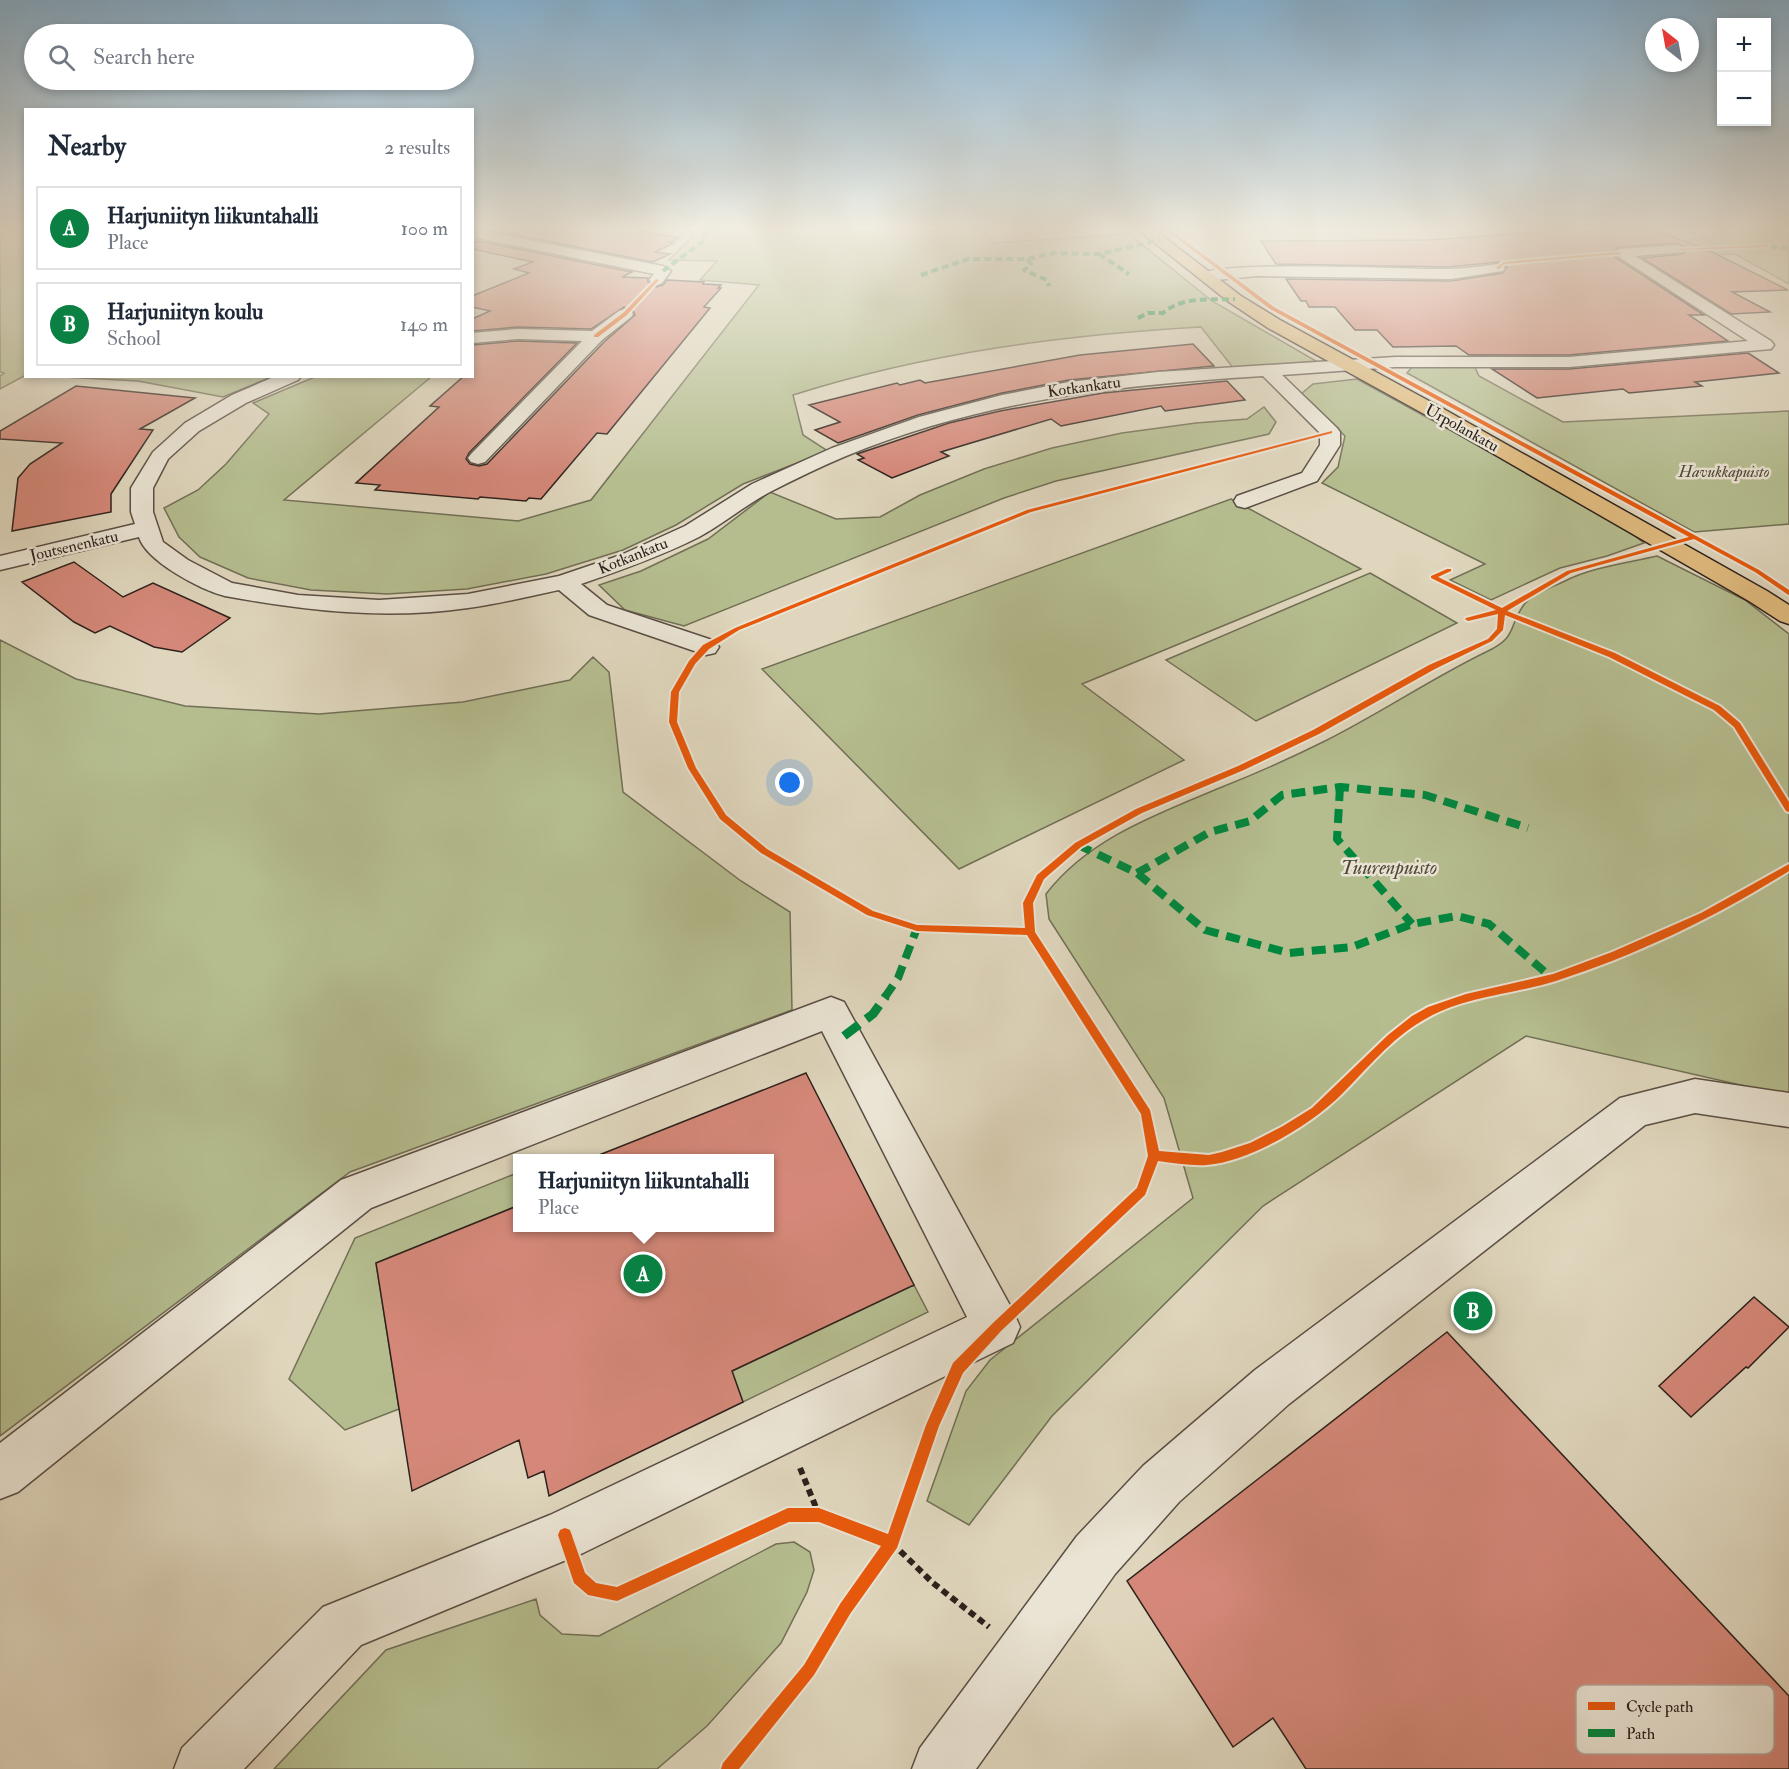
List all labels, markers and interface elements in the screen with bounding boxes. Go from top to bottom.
north arrow [1645,18,1699,72]
map controls [1717,18,1771,126]
button: + [1717,18,1771,72]
search box [24,24,474,90]
icon: search [45,41,78,74]
text: Search here [93,43,195,71]
button: − [1717,72,1771,126]
text: Nearby [48,131,126,163]
text: 2 results [384,135,450,160]
text: Harjuniityn liikuntahalli [107,202,319,230]
text: A [63,216,76,241]
text: 100 m [401,216,448,241]
text: Place [107,230,148,255]
text: Harjuniityn koulu [107,298,264,326]
text: B [63,312,76,337]
text: 140 m [400,312,448,337]
text: School [107,326,161,351]
street label: Kotkankatu [1046,372,1122,402]
street label: Urpolankatu [1421,400,1502,457]
park label: Havukkapuisto [1678,462,1770,482]
street label: Joutsenenkatu [27,526,120,567]
street label: Kotkankatu [595,533,671,579]
your location [775,768,804,797]
park label: Tuurenpuisto [1341,855,1437,880]
popup [513,1154,774,1232]
text: Harjuniityn liikuntahalli [538,1167,749,1195]
text: Place [538,1195,579,1220]
pin: A [624,1252,662,1296]
pin: B [1454,1288,1492,1334]
legend [1576,1685,1774,1754]
text: Cycle path [1626,1697,1694,1718]
text: Path [1626,1724,1656,1744]

